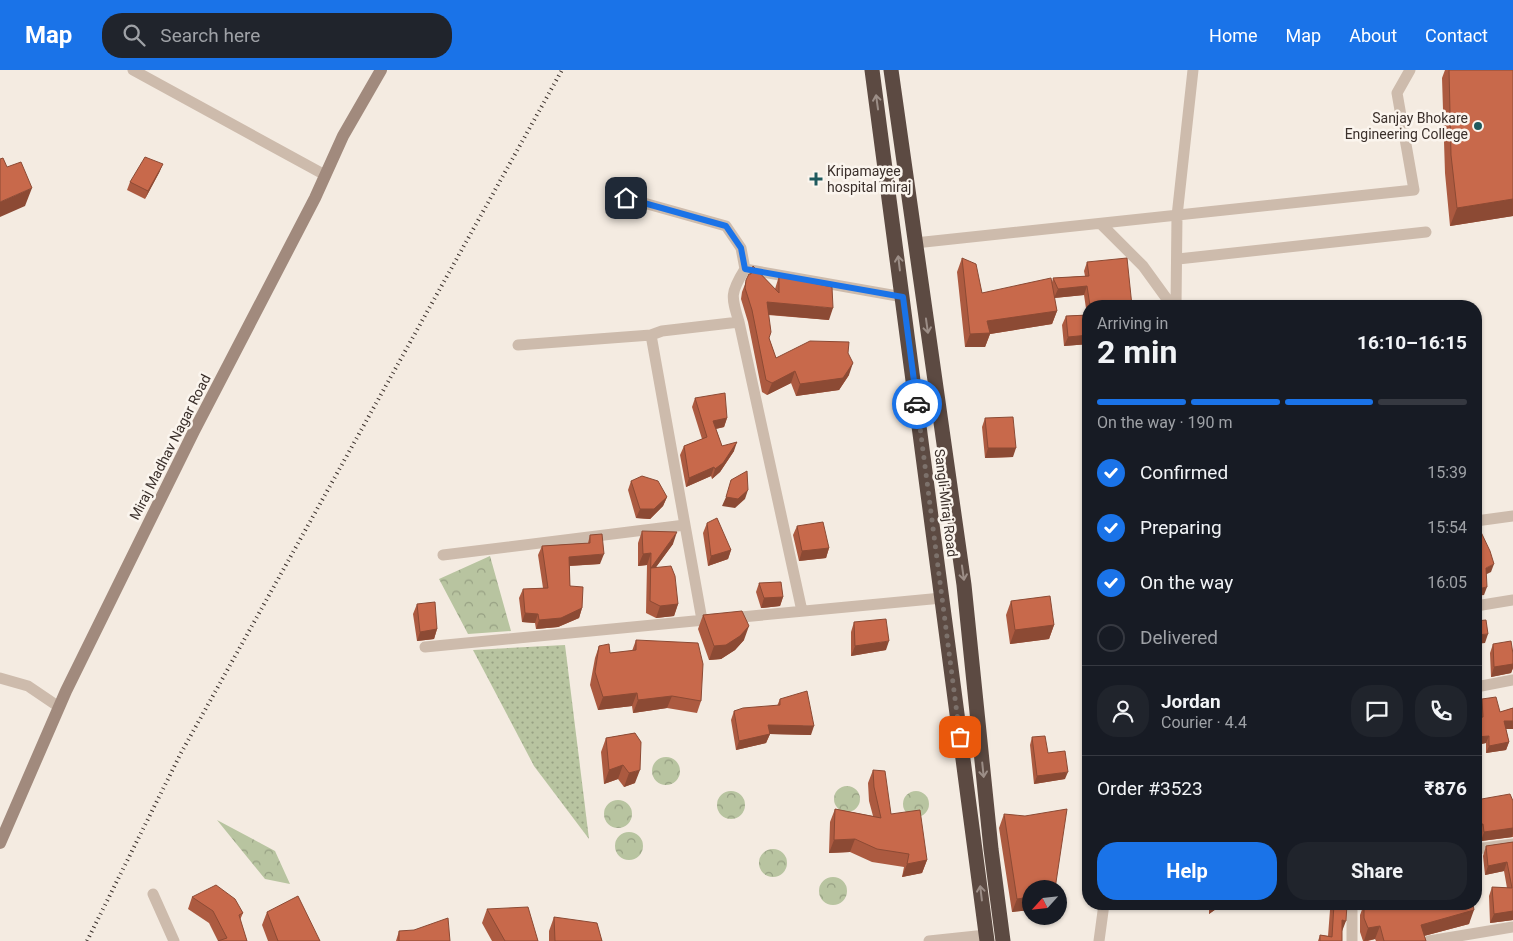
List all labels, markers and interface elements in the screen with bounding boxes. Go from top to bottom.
search box [102,13,452,58]
text: Map [25,21,72,49]
icon: search [120,21,148,49]
text: Search here [160,24,260,47]
text: Home [1209,25,1258,46]
text: Map [1286,25,1321,46]
text: About [1349,25,1397,46]
text: Contact [1425,25,1488,46]
one-way arrow [872,94,882,110]
place label: Sanjay Bhokare Engineering College [1345,110,1468,142]
marker: Sanjay Bhokare Engineering College [1472,120,1484,132]
place label: Kripamayee hospital miraj [827,163,911,195]
marker: Kripamayee hospital miraj [809,172,823,186]
pin [605,177,647,219]
icon: home [612,184,640,212]
one-way arrow [894,255,904,271]
text: Arriving in [1097,314,1168,333]
one-way arrow [922,318,932,334]
text: 16:10–16:15 [1357,331,1467,354]
text: 2 min [1097,333,1177,371]
street label: Miraj Madhav Nagar Road [126,372,214,522]
courier [892,379,942,429]
icon: car [903,390,931,418]
text: On the way · 190 m [1097,413,1233,432]
street label: Sangli-Miraj Road [931,448,961,558]
icon: check [1097,459,1125,487]
text: Confirmed [1140,461,1228,484]
text: 15:39 [1427,463,1467,482]
icon: check [1097,514,1125,542]
text: Preparing [1140,516,1222,539]
text: 15:54 [1427,518,1467,537]
one-way arrow [958,565,968,581]
icon: check [1097,569,1125,597]
text: On the way [1140,571,1233,594]
text: 16:05 [1427,573,1467,592]
text: Delivered [1140,626,1218,649]
button: person [1097,685,1149,737]
button: chat [1351,685,1403,737]
button: phone [1415,685,1467,737]
text: Jordan [1161,690,1221,713]
text: Courier · 4.4 [1161,713,1247,732]
pin [939,716,981,758]
icon: bag [946,723,974,751]
one-way arrow [978,762,988,778]
text: Order #3523 [1097,777,1203,800]
text: ₹876 [1424,777,1467,800]
button: Help [1097,842,1277,900]
button: Share [1287,842,1467,900]
north arrow [1022,880,1068,925]
map controls [1022,880,1067,925]
one-way arrow [976,885,986,901]

